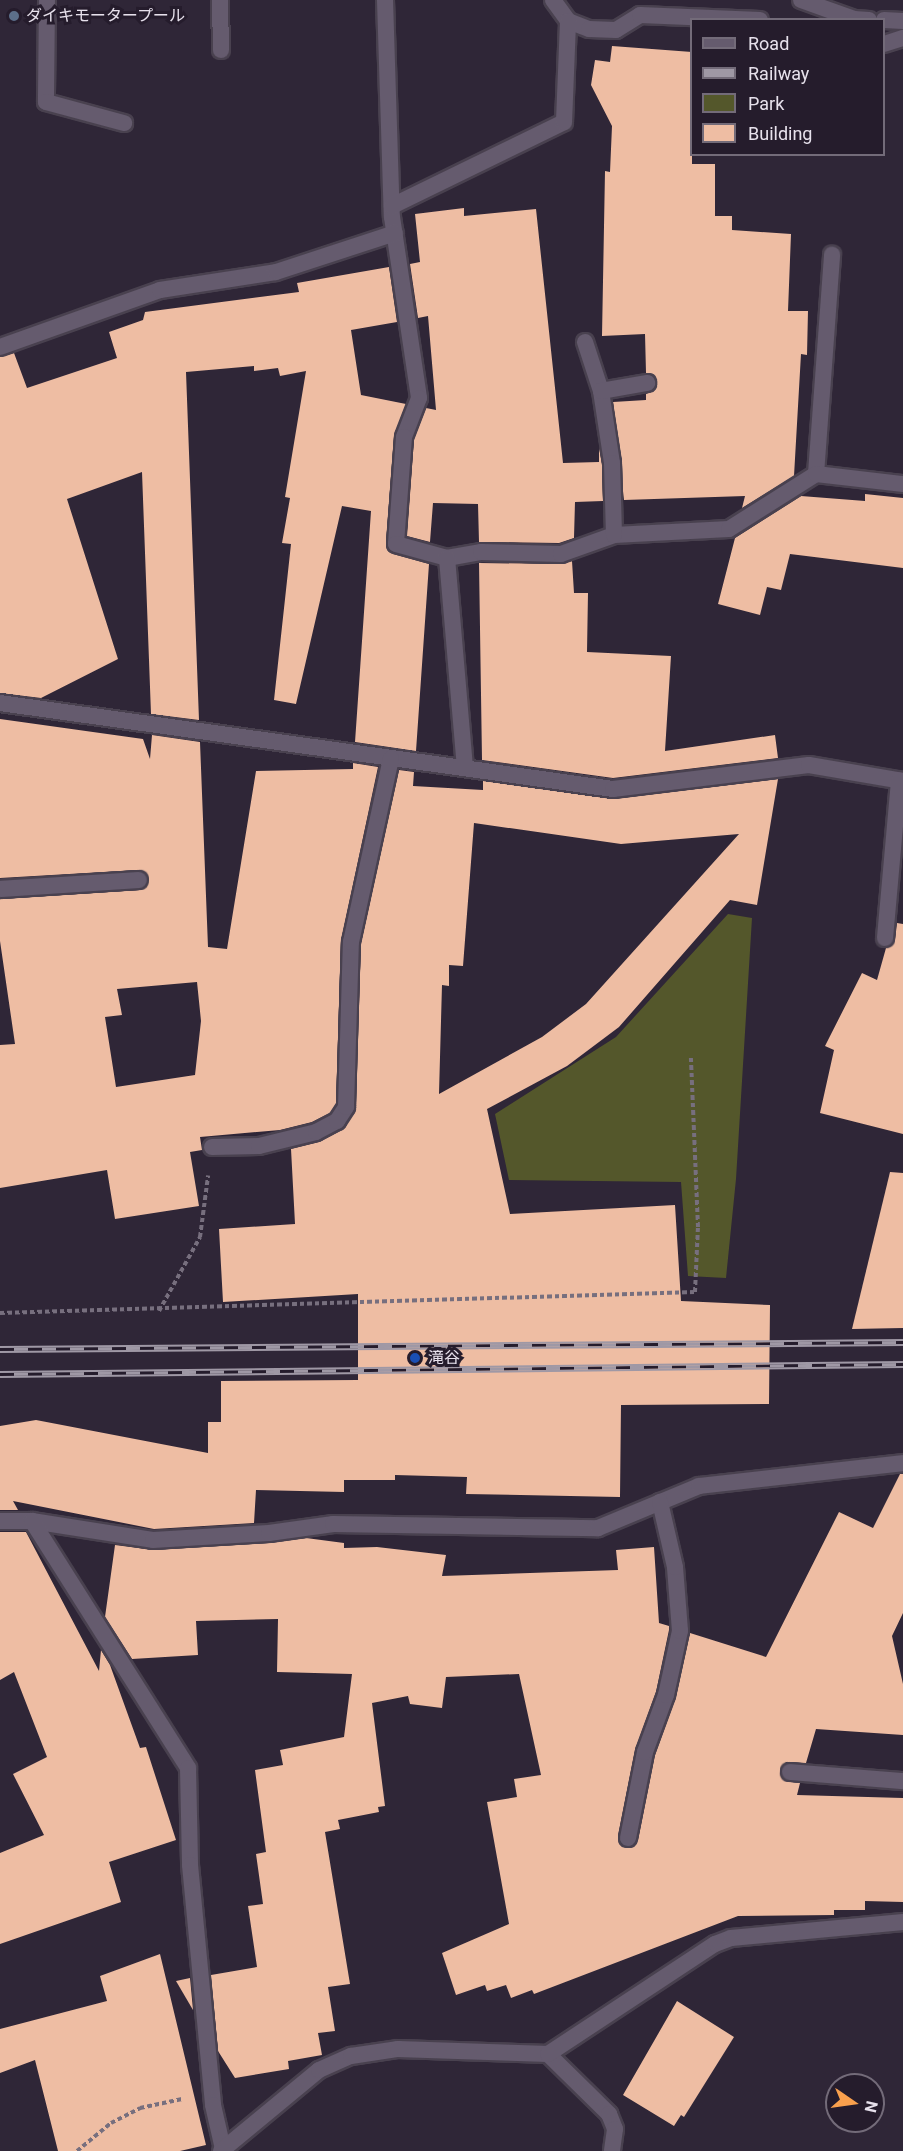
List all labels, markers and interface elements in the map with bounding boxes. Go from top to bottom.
place label: ダイキモータープール [26,6,186,26]
marker: ダイキモータープール [7,9,21,23]
legend [690,18,885,156]
text: Road [748,33,789,54]
text: Railway [748,63,809,84]
text: Park [748,93,784,114]
text: Building [748,123,812,144]
place label: 滝谷 [428,1348,460,1368]
marker: 滝谷 [406,1349,424,1367]
north arrow [825,2073,885,2133]
text: N [861,2099,882,2114]

